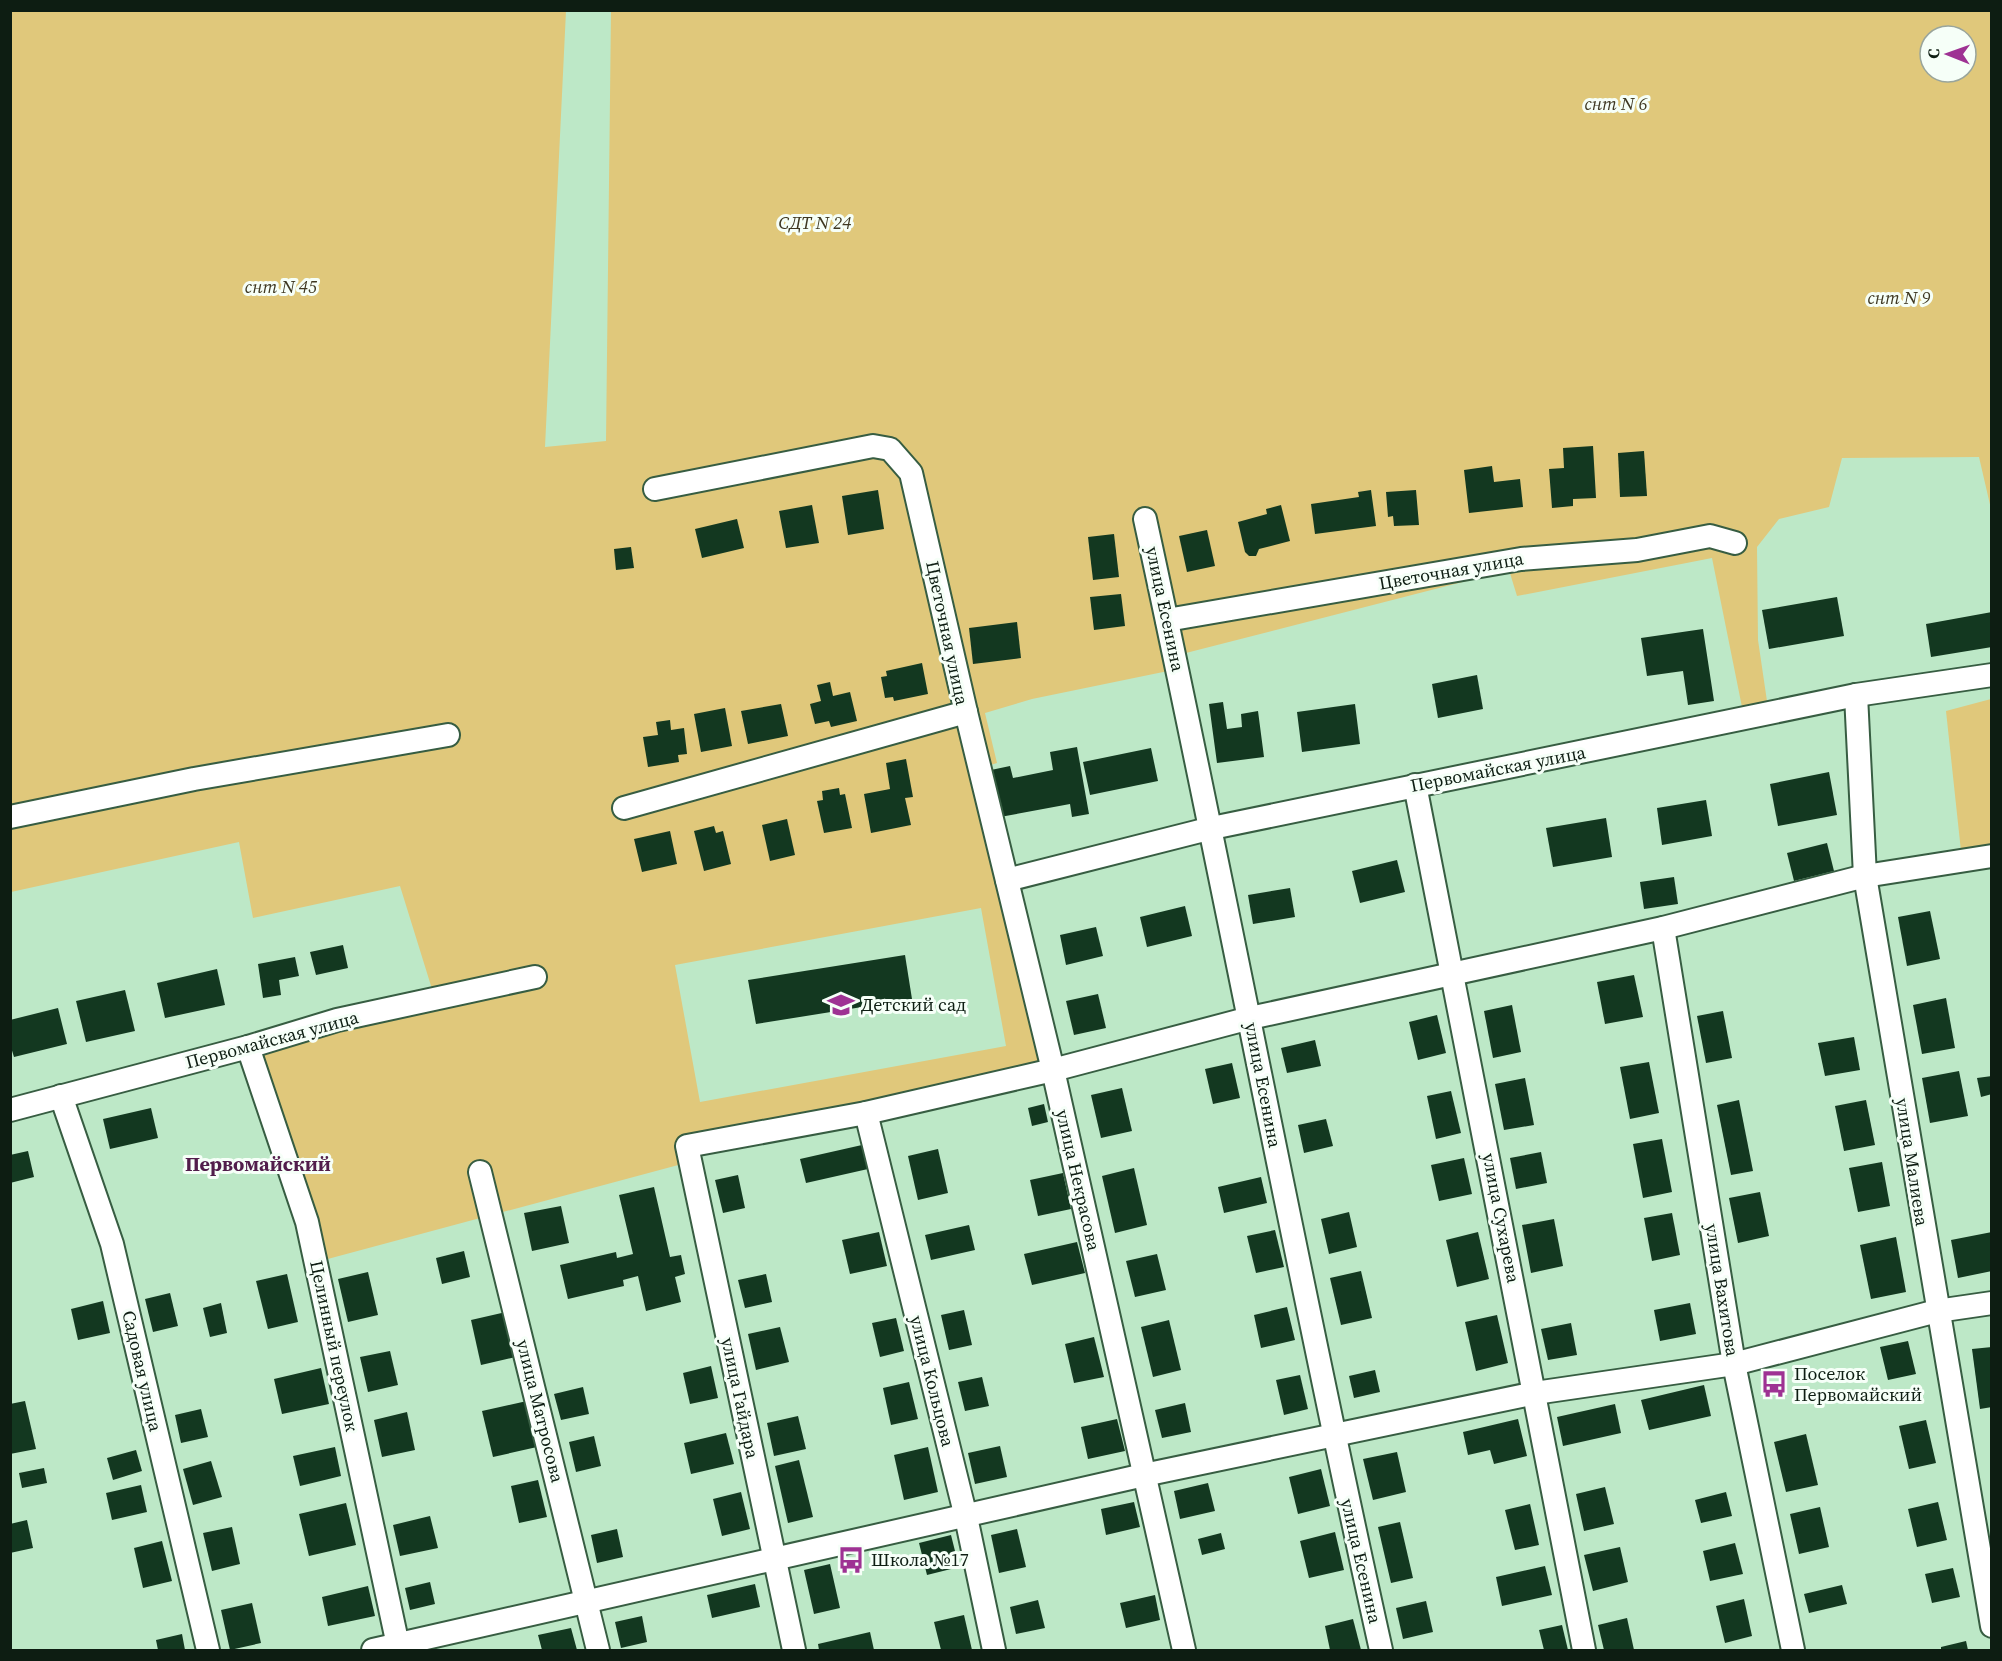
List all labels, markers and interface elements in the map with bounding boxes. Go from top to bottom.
north arrow [1918,24,1978,84]
text: С [1922,49,1944,59]
park label: снт N 6 [1584,91,1648,116]
park label: СДТ N 24 [778,210,852,235]
park label: снт N 45 [245,274,318,299]
park label: снт N 9 [1867,285,1931,310]
street label: улица Есенина [1140,544,1191,675]
street label: Цветочная улица [1377,545,1526,596]
street label: Цветочная улица [920,559,975,708]
street label: Первомайская улица [1408,739,1589,798]
school or university icon: Детский сад [826,990,856,1020]
place label: Детский сад [861,992,966,1017]
street label: Первомайская улица [183,1004,362,1075]
street label: улица Есенина [1239,1020,1288,1151]
street label: улица Малиева [1890,1096,1935,1229]
street label: улица Некрасова [1050,1107,1107,1254]
district label: Первомайский [185,1150,331,1178]
street label: улица Сухарева [1477,1151,1526,1286]
street label: улица Вахитова [1700,1222,1745,1359]
street label: Целинный переулок [304,1258,365,1434]
street label: Садовая улица [116,1308,169,1435]
street label: улица Кольцова [904,1313,961,1450]
street label: улица Гайдара [715,1335,766,1462]
street label: улица Матросова [511,1337,571,1486]
place label: Поселок Первомайский [1794,1361,1922,1407]
bus stop icon: Поселок Первомайский [1759,1369,1789,1399]
street label: улица Есенина [1335,1496,1388,1626]
bus stop icon: Школа №17 [836,1545,866,1575]
place label: Школа №17 [871,1547,969,1572]

